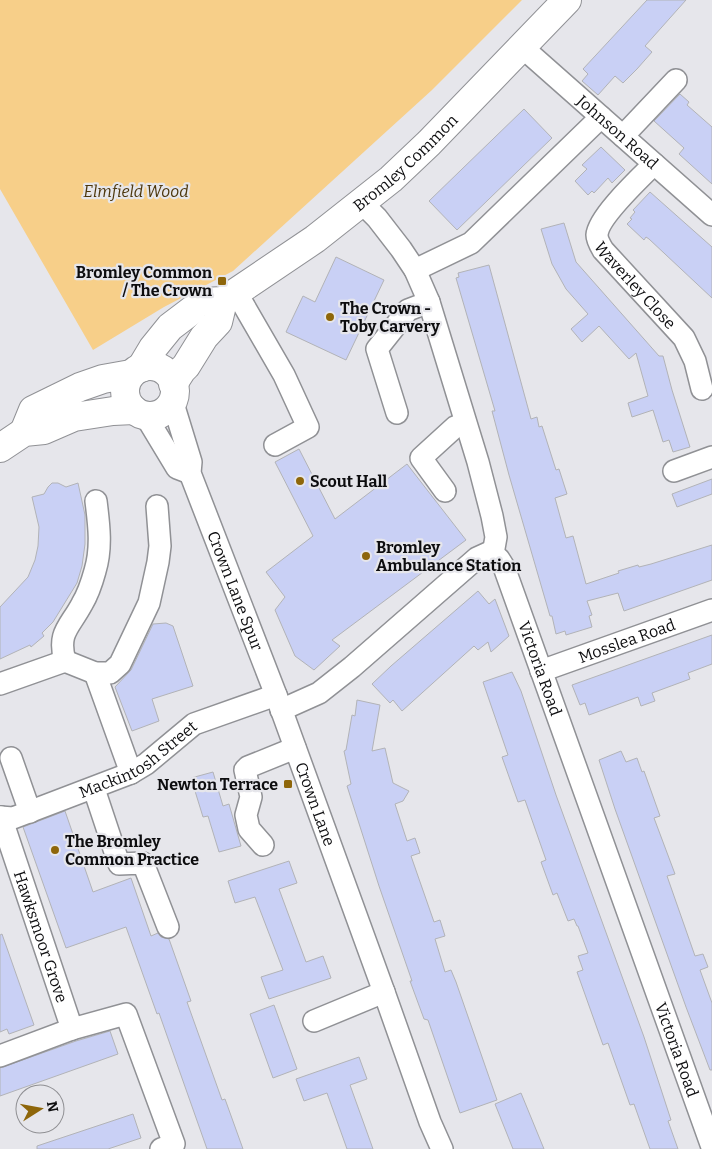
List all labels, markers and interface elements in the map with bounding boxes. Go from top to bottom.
street label: Johnson Road [572,91,663,173]
street label: Bromley Common [349,110,462,215]
park label: Elmfield Wood [83,182,189,201]
street label: Waverley Close [590,238,680,333]
place label: Bromley Common / The Crown [76,263,213,300]
marker: Bromley Common / The Crown [216,275,228,287]
place label: The Crown - Toby Carvery [340,299,440,336]
marker: The Crown - Toby Carvery [324,311,336,323]
place label: Scout Hall [310,472,387,491]
marker: Scout Hall [294,475,306,487]
street label: Crown Lane Spur [203,528,267,653]
place label: Bromley Ambulance Station [376,538,522,575]
marker: Bromley Ambulance Station [360,550,372,562]
street label: Mosslea Road [576,615,678,667]
street label: Victoria Road [514,619,566,719]
street label: Mackintosh Street [76,717,201,802]
street label: Crown Lane [291,760,339,849]
place label: Newton Terrace [157,775,278,794]
marker: Newton Terrace [282,778,294,790]
place label: The Bromley Common Practice [65,832,199,869]
marker: The Bromley Common Practice [49,844,61,856]
street label: Hawksmoor Grove [10,868,71,1005]
street label: Victoria Road [651,1000,702,1100]
north arrow [15,1084,65,1134]
text: N [43,1100,62,1114]

